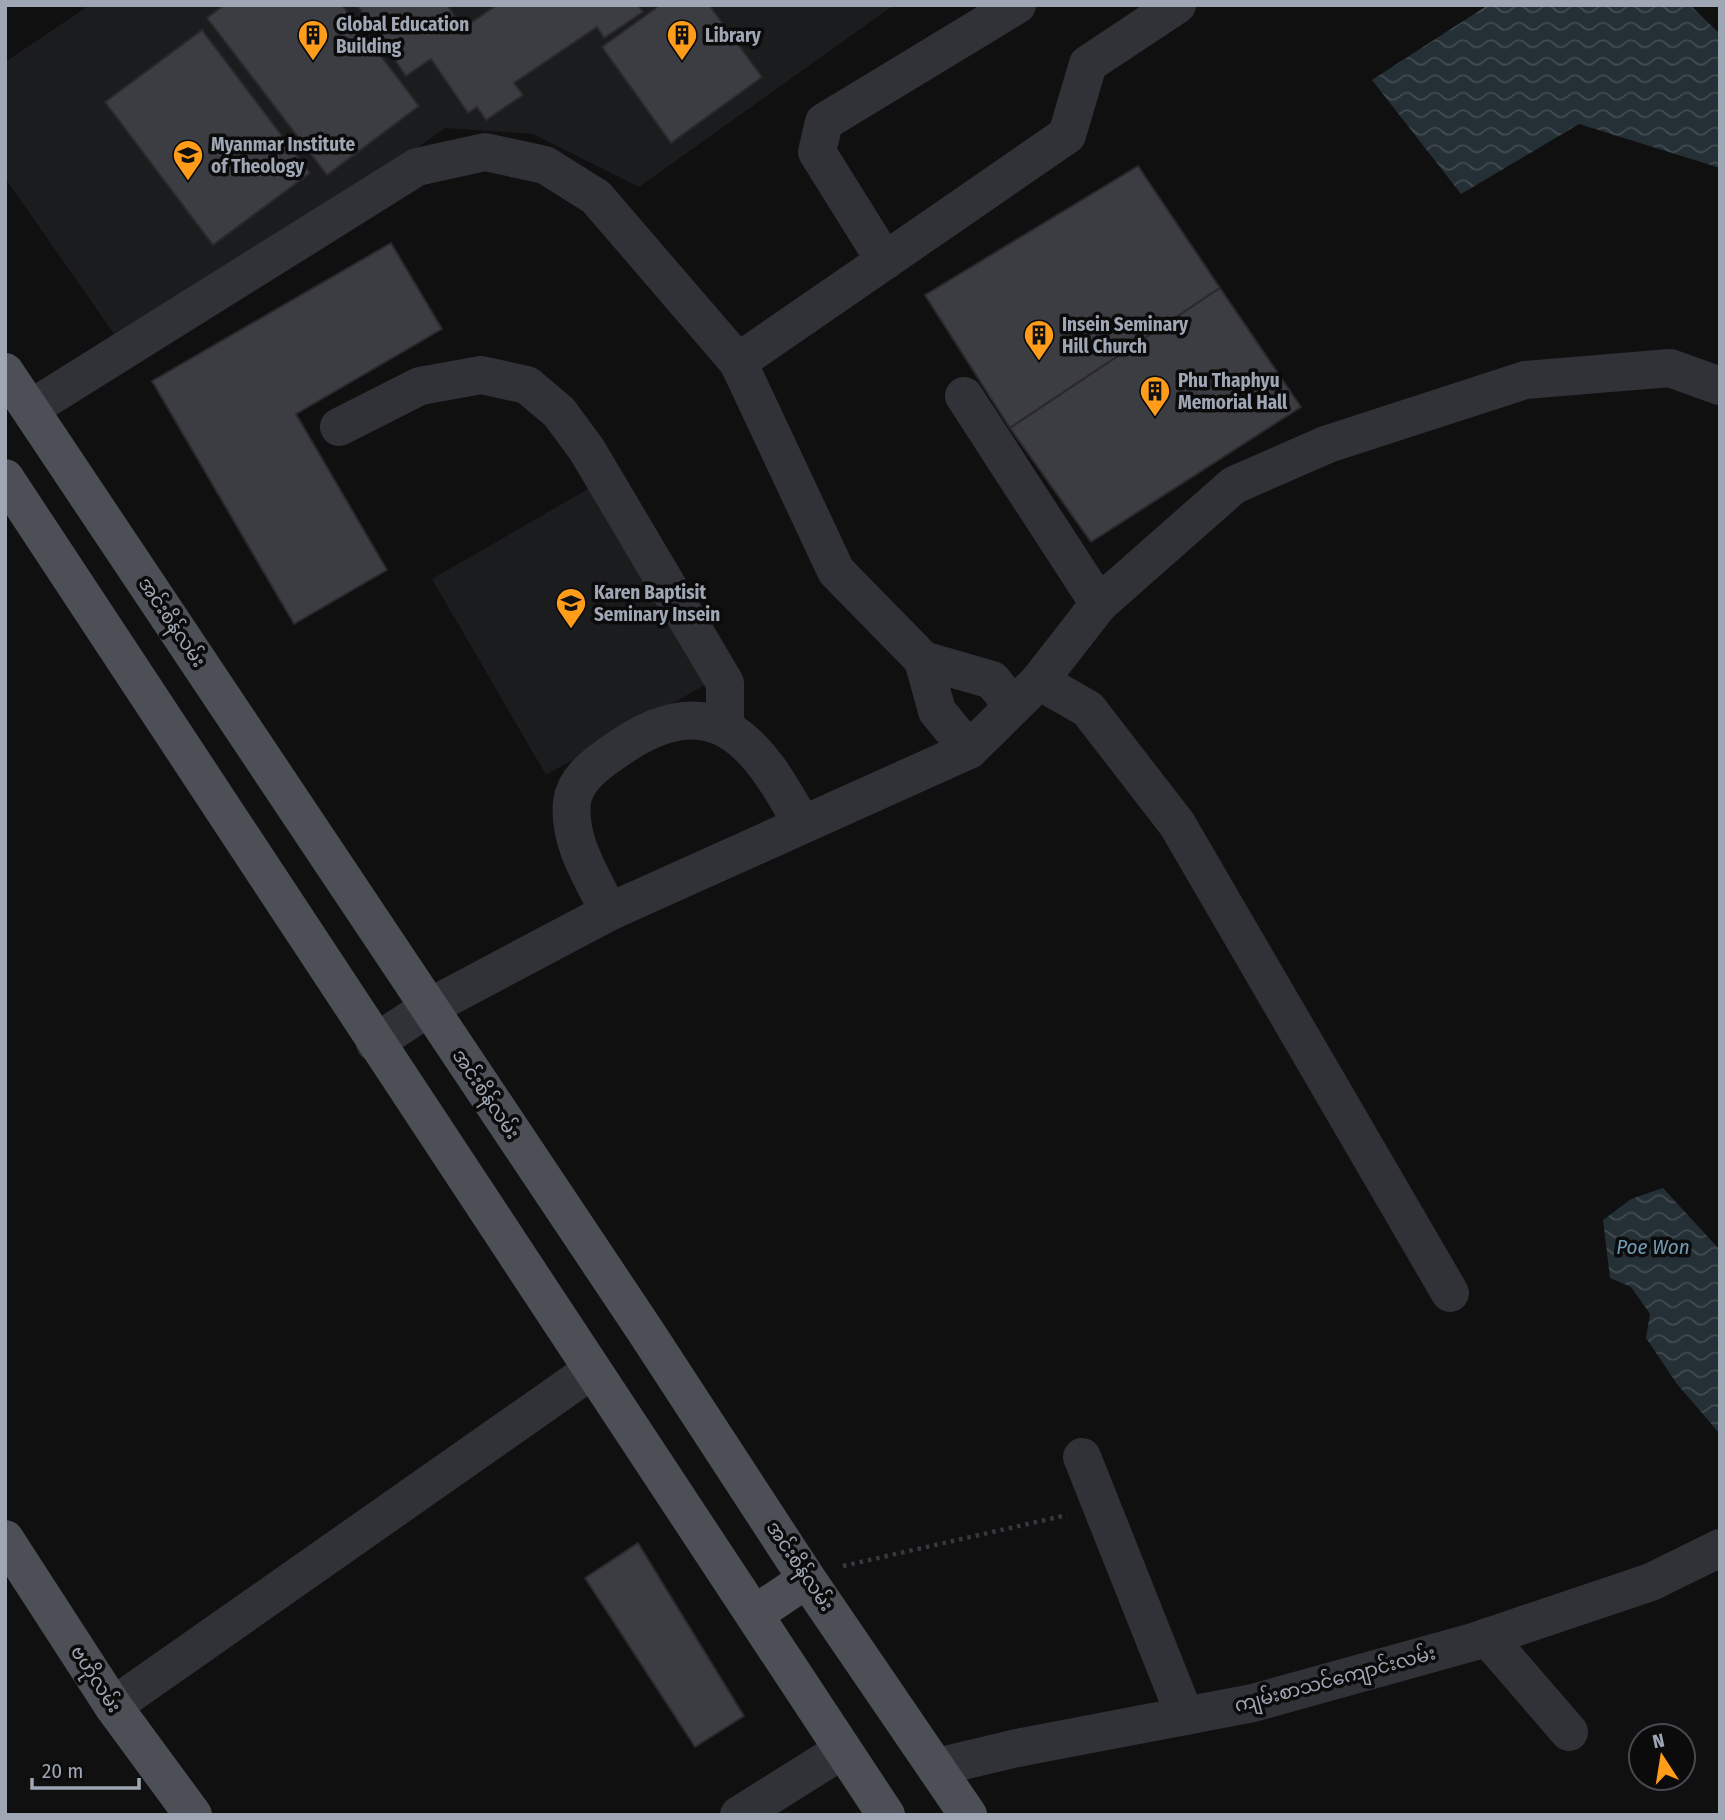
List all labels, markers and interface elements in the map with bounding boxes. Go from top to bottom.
place label: Global Education Building [336,13,469,58]
building icon: Global Education Building [296,18,330,62]
building icon: Library [665,18,699,62]
place label: Library [705,24,762,47]
place label: Myanmar Institute of Theology [211,133,356,178]
school or university icon: Myanmar Institute of Theology [171,138,205,182]
place label: Insein Seminary Hill Church [1062,313,1189,358]
building icon: Insein Seminary Hill Church [1022,318,1056,362]
place label: Phu Thaphyu Memorial Hall [1178,369,1288,414]
building icon: Phu Thaphyu Memorial Hall [1138,374,1172,418]
street label: အင်းစိန်လမ်း [130,571,213,674]
place label: Karen Baptisit Seminary Insein [594,581,720,626]
school or university icon: Karen Baptisit Seminary Insein [554,586,588,630]
street label: အင်းစိန်လမ်း [444,1043,527,1146]
water label: Poe Won [1616,1234,1690,1260]
street label: အင်းစိန်လမ်း [758,1515,841,1618]
street label: ကျမ်းစာသင်ကျောင်းလမ်း [1231,1638,1439,1721]
street label: ဗဟိုလမ်း [62,1640,129,1719]
north arrow [1627,1722,1697,1792]
text: N [1651,1728,1667,1753]
scale bar [32,1746,138,1790]
text: 20 m [42,1758,83,1784]

